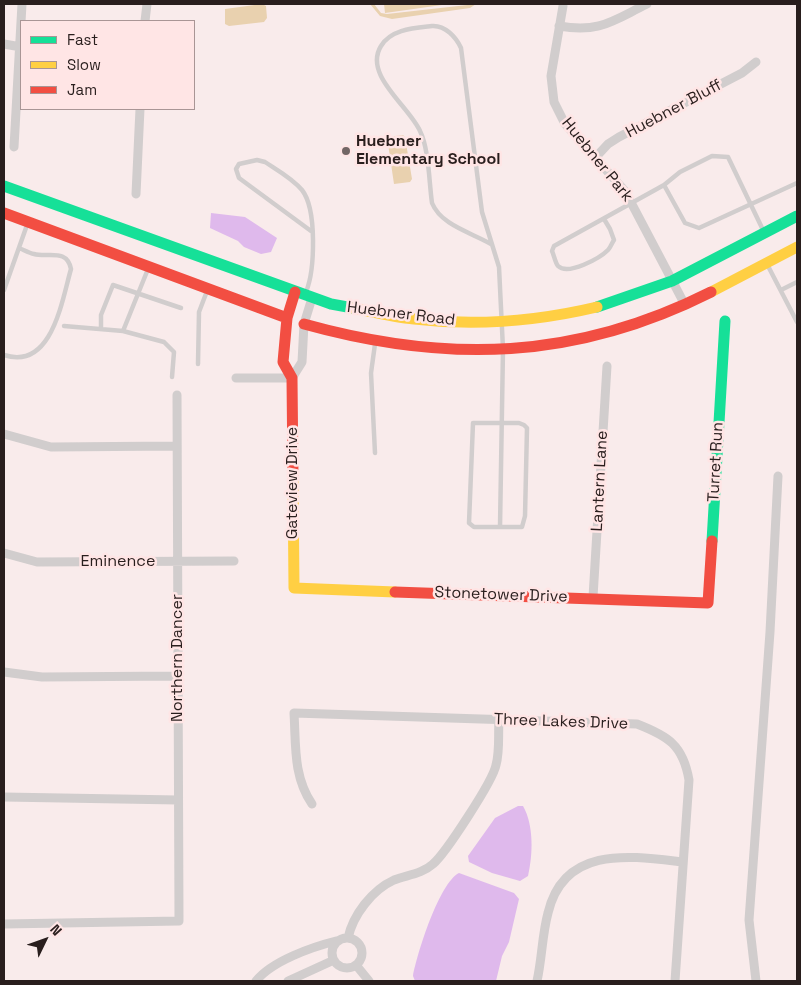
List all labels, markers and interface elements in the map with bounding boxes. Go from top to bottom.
legend [20,20,195,110]
text: Fast [67,30,98,49]
text: Slow [67,55,101,74]
street label: Huebner Bluff [623,76,725,142]
text: Jam [67,80,97,99]
street label: Huebner Park [557,114,637,206]
place label: Huebner Elementary School [356,132,500,170]
marker: Huebner Elementary School [340,145,352,157]
street label: Huebner Road [346,298,456,330]
street label: Turret Run [704,422,728,502]
street label: Gateview Drive [283,427,303,539]
street label: Lantern Lane [588,430,612,532]
street label: Eminence [81,552,155,572]
street label: Stonetower Drive [434,583,568,607]
street label: Northern Dancer [168,594,188,722]
street label: Three Lakes Drive [493,710,629,734]
north arrow [20,915,70,965]
text: N [46,920,66,939]

